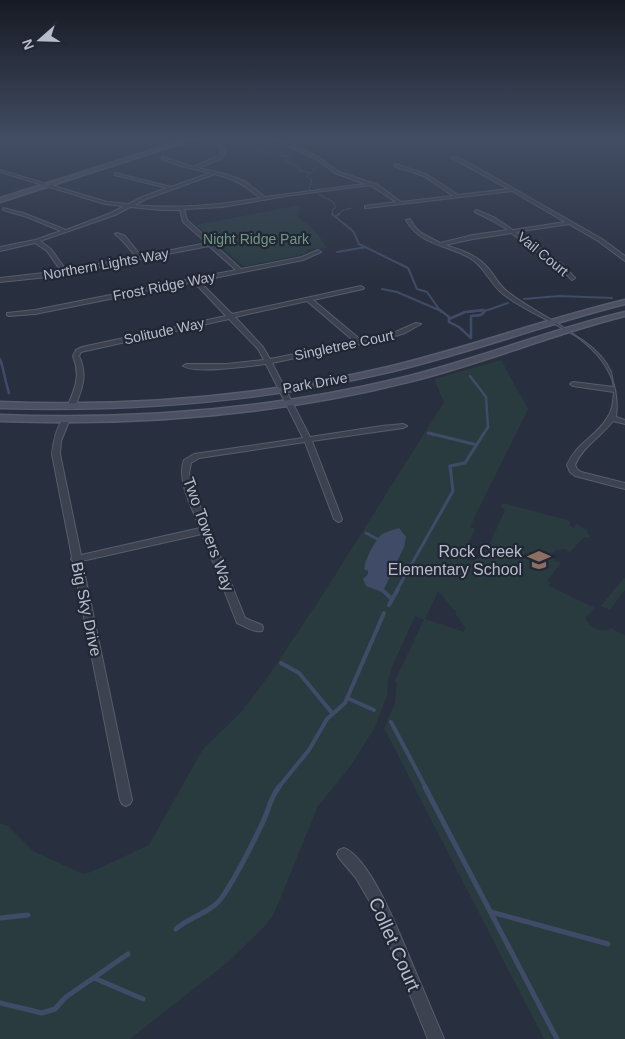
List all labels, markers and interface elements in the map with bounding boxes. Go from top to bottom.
north arrow [15,15,65,65]
text: N [19,37,37,52]
street label: Vail Court [514,229,572,279]
park label: Night Ridge Park [203,231,310,247]
street label: Northern Lights Way [42,245,170,283]
street label: Frost Ridge Way [112,268,216,304]
street label: Solitude Way [122,315,206,347]
street label: Singletree Court [293,327,395,363]
street label: Park Drive [281,369,349,397]
street label: Two Towers Way [180,475,237,593]
place label: Rock Creek Elementary School [388,543,523,578]
school or university icon: Rock Creek Elementary School [526,547,552,573]
street label: Big Sky Drive [68,560,105,658]
street label: Collet Court [365,894,425,995]

